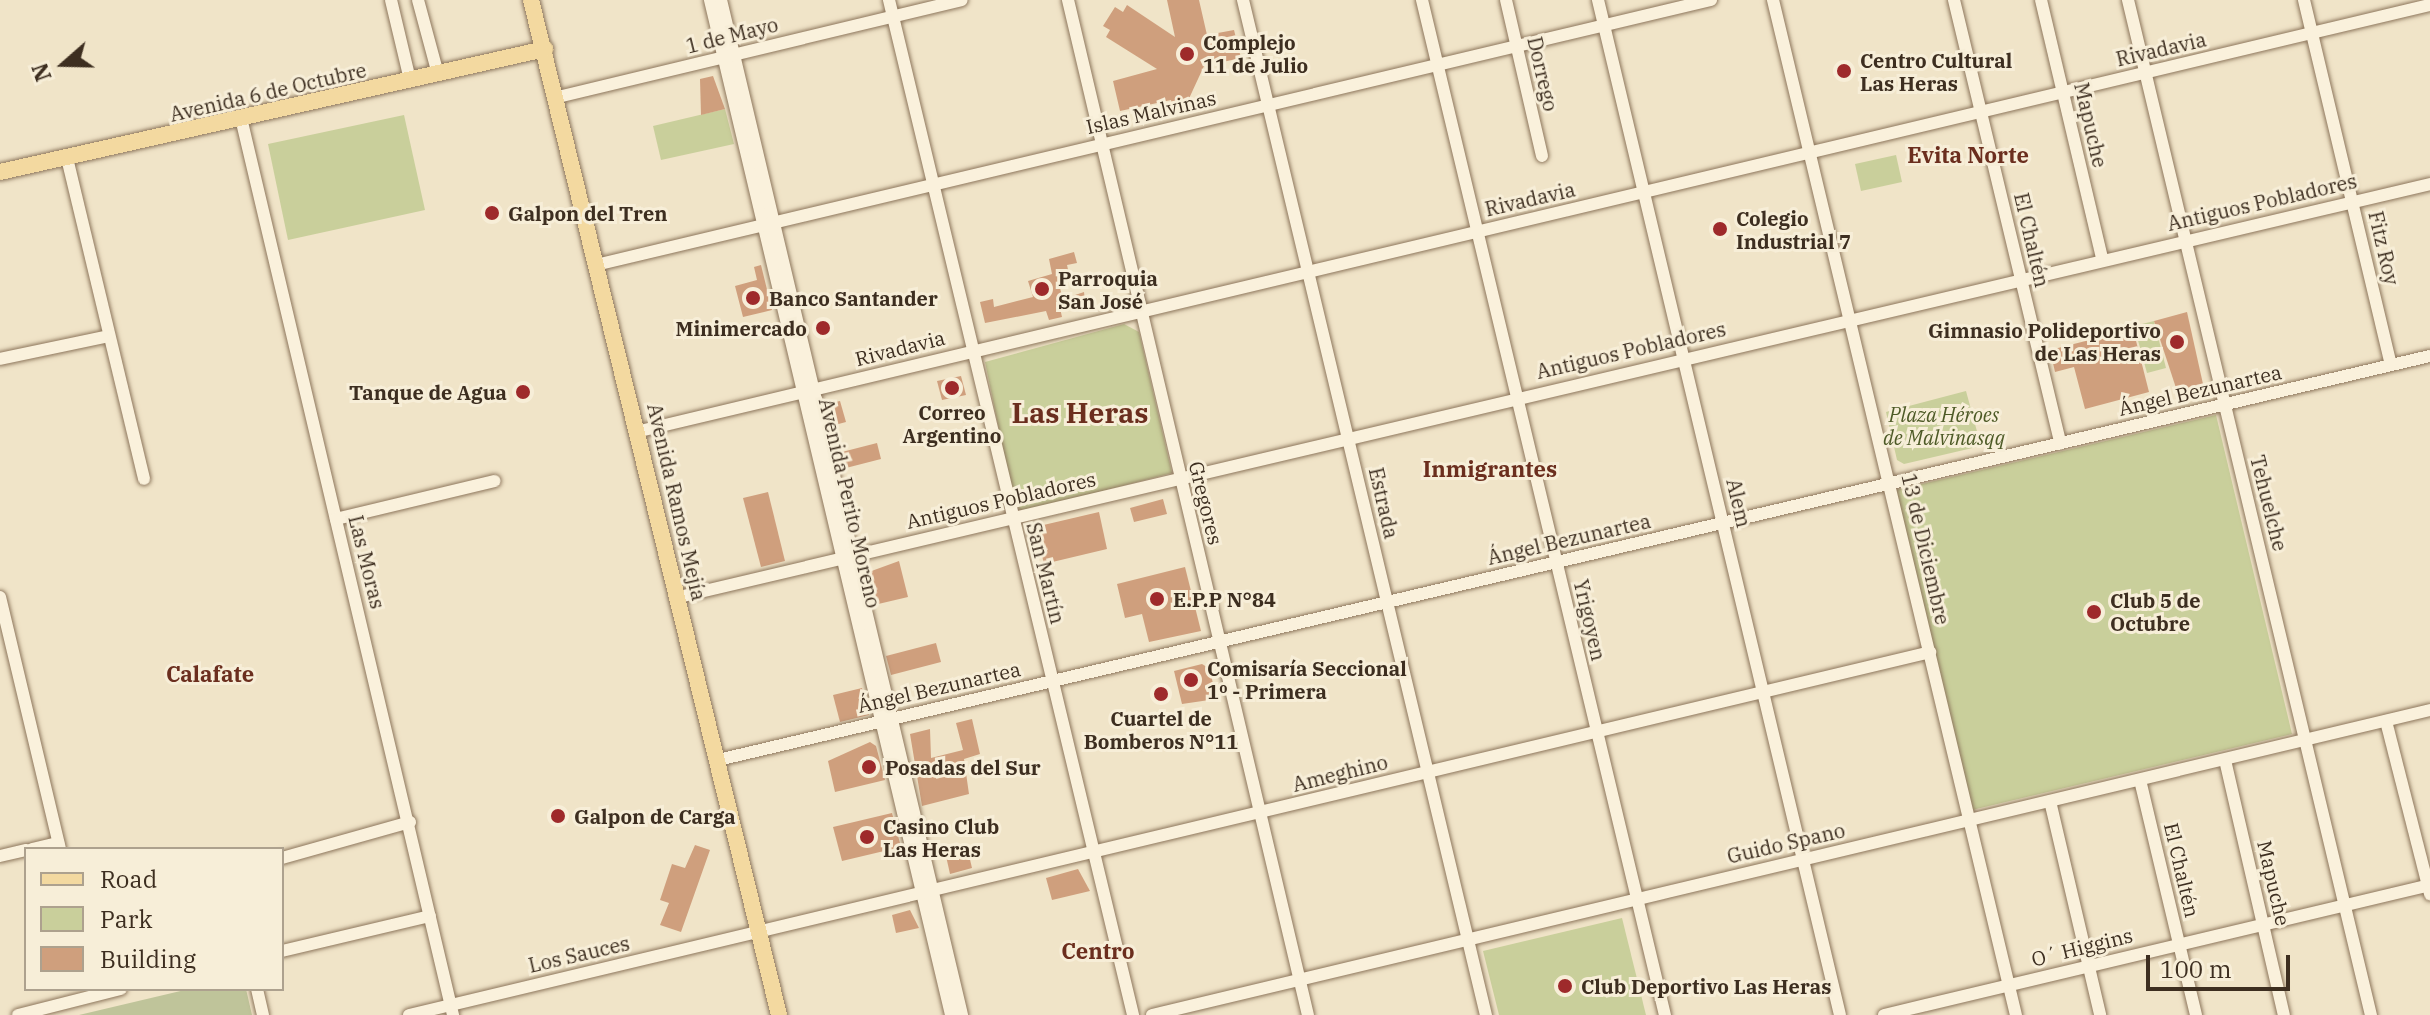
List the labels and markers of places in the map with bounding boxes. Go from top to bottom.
place label: Complejo 11 de Julio [1203,30,1308,77]
marker: Complejo 11 de Julio [1178,45,1196,63]
place label: Centro Cultural Las Heras [1860,48,2012,95]
marker: Centro Cultural Las Heras [1835,62,1853,80]
place label: Galpon del Tren [508,201,667,225]
marker: Galpon del Tren [483,204,501,222]
place label: Colegio Industrial 7 [1736,206,1851,253]
marker: Colegio Industrial 7 [1711,220,1729,238]
place label: Parroquia San José [1058,266,1158,313]
marker: Parroquia San José [1033,280,1051,298]
place label: Banco Santander [769,286,938,310]
marker: Banco Santander [744,289,762,307]
place label: Minimercado [676,316,807,340]
place label: Gimnasio Polideportivo de Las Heras [1928,318,2161,365]
marker: Minimercado [814,319,832,337]
marker: Gimnasio Polideportivo de Las Heras [2168,333,2186,351]
marker: Correo Argentino [943,379,961,397]
place label: Tanque de Agua [349,380,507,404]
marker: Tanque de Agua [514,383,532,401]
place label: Correo Argentino [903,400,1001,447]
place label: E.P.P N°84 [1173,587,1276,611]
place label: Club 5 de Octubre [2110,588,2201,635]
marker: E.P.P N°84 [1148,590,1166,608]
marker: Club 5 de Octubre [2085,603,2103,621]
place label: Comisaría Seccional 1º - Primera [1207,656,1407,703]
marker: Comisaría Seccional 1º - Primera [1182,671,1200,689]
marker: Cuartel de Bomberos N°11 [1152,685,1170,703]
place label: Cuartel de Bomberos N°11 [1084,706,1238,753]
place label: Posadas del Sur [885,755,1041,779]
marker: Posadas del Sur [860,758,878,776]
place label: Galpon de Carga [574,804,736,828]
marker: Galpon de Carga [549,807,567,825]
place label: Casino Club Las Heras [883,814,999,861]
marker: Casino Club Las Heras [858,828,876,846]
place label: Club Deportivo Las Heras [1581,974,1831,998]
marker: Club Deportivo Las Heras [1556,977,1574,995]

